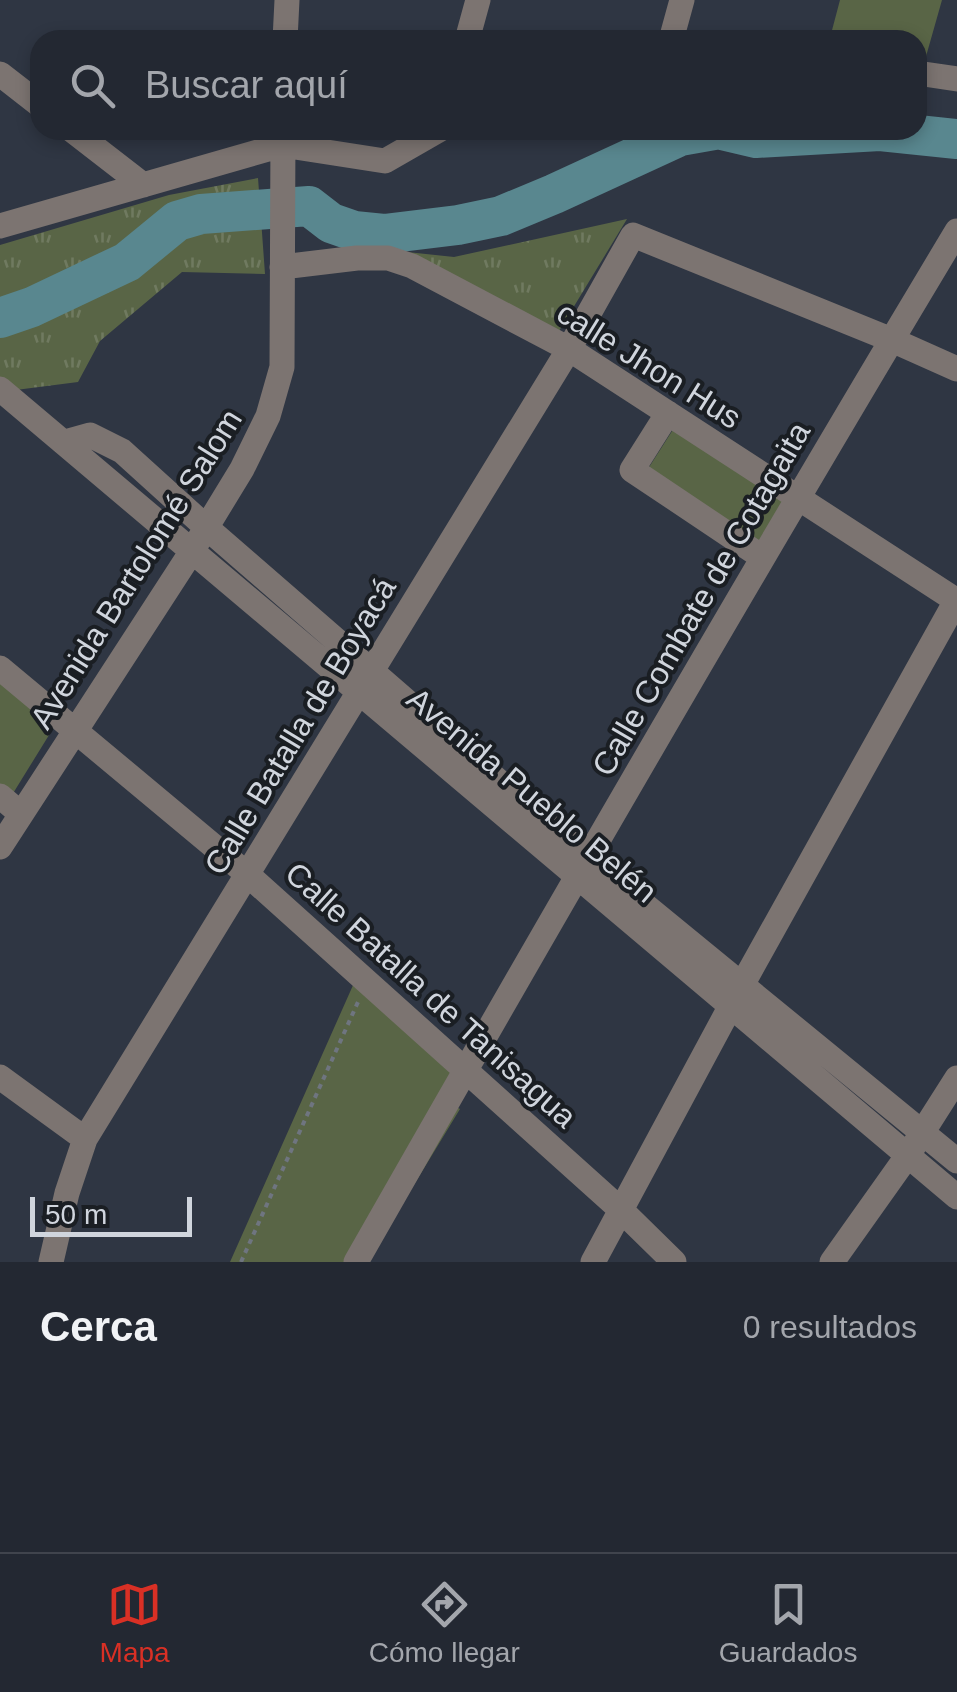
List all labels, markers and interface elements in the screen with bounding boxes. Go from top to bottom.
search box [30,30,927,140]
icon: search [65,58,120,113]
text: Buscar aquí [145,64,348,106]
street label: calle Jhon Hus [550,294,748,436]
street label: Avenida Bartolomé Salom [23,403,249,735]
street label: Calle Combate de Cotagaita [585,416,817,782]
street label: Calle Batalla de Boyacá [197,571,403,881]
street label: Avenida Pueblo Belén [400,680,664,910]
street label: Calle Batalla de Tanisagua [278,855,584,1135]
scale bar [30,1192,192,1236]
text: 50 m [45,1199,107,1230]
text: Cerca [40,1303,157,1350]
text: 0 resultados [743,1309,917,1345]
tab: Mapa [100,1577,170,1669]
tab: Cómo llegar [369,1577,520,1669]
tab: Guardados [719,1577,857,1669]

